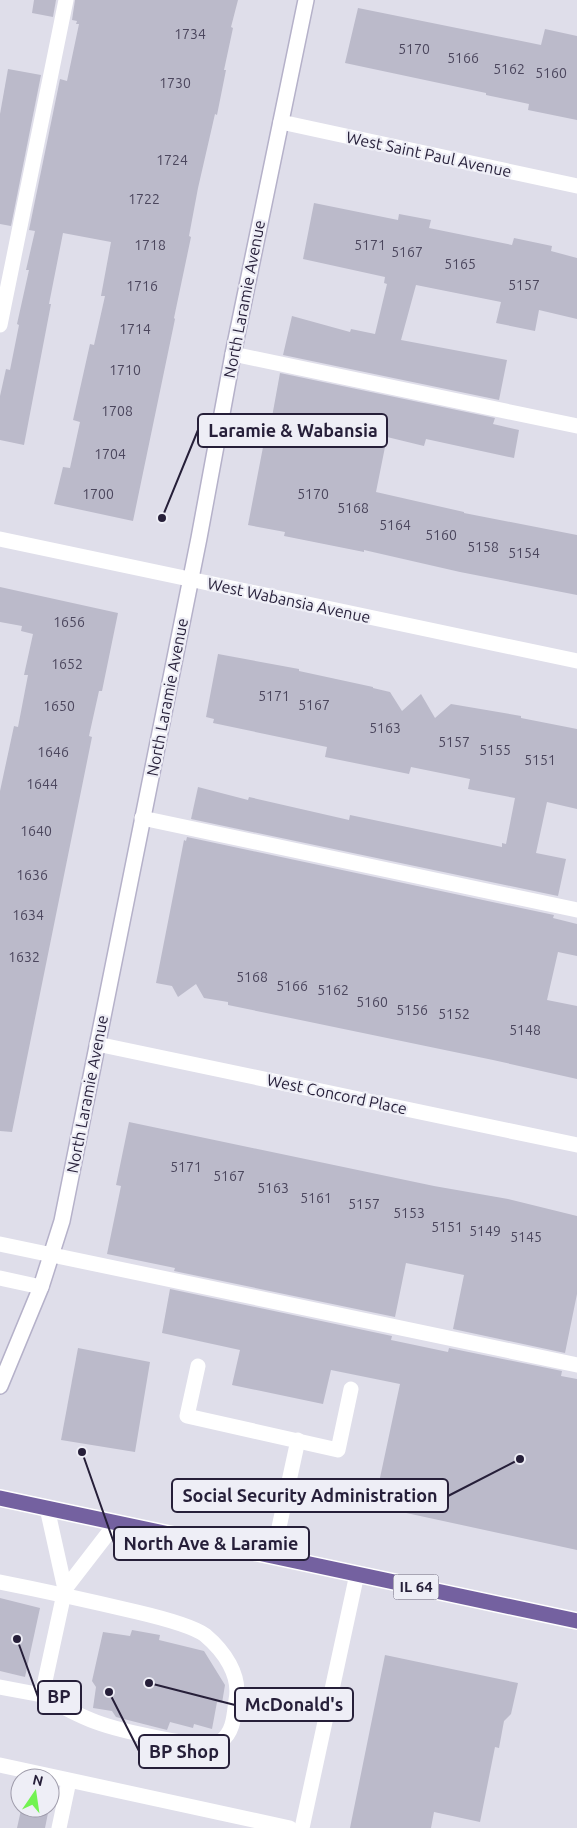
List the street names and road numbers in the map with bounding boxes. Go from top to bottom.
street label: West Saint Paul Avenue [345,128,513,180]
street label: North Laramie Avenue [220,218,268,380]
street label: West Wabansia Avenue [206,574,372,626]
street label: North Laramie Avenue [143,616,191,778]
street label: North Laramie Avenue [63,1013,111,1175]
street label: West Concord Place [265,1070,409,1118]
road number: IL 64 [394,1574,438,1600]

